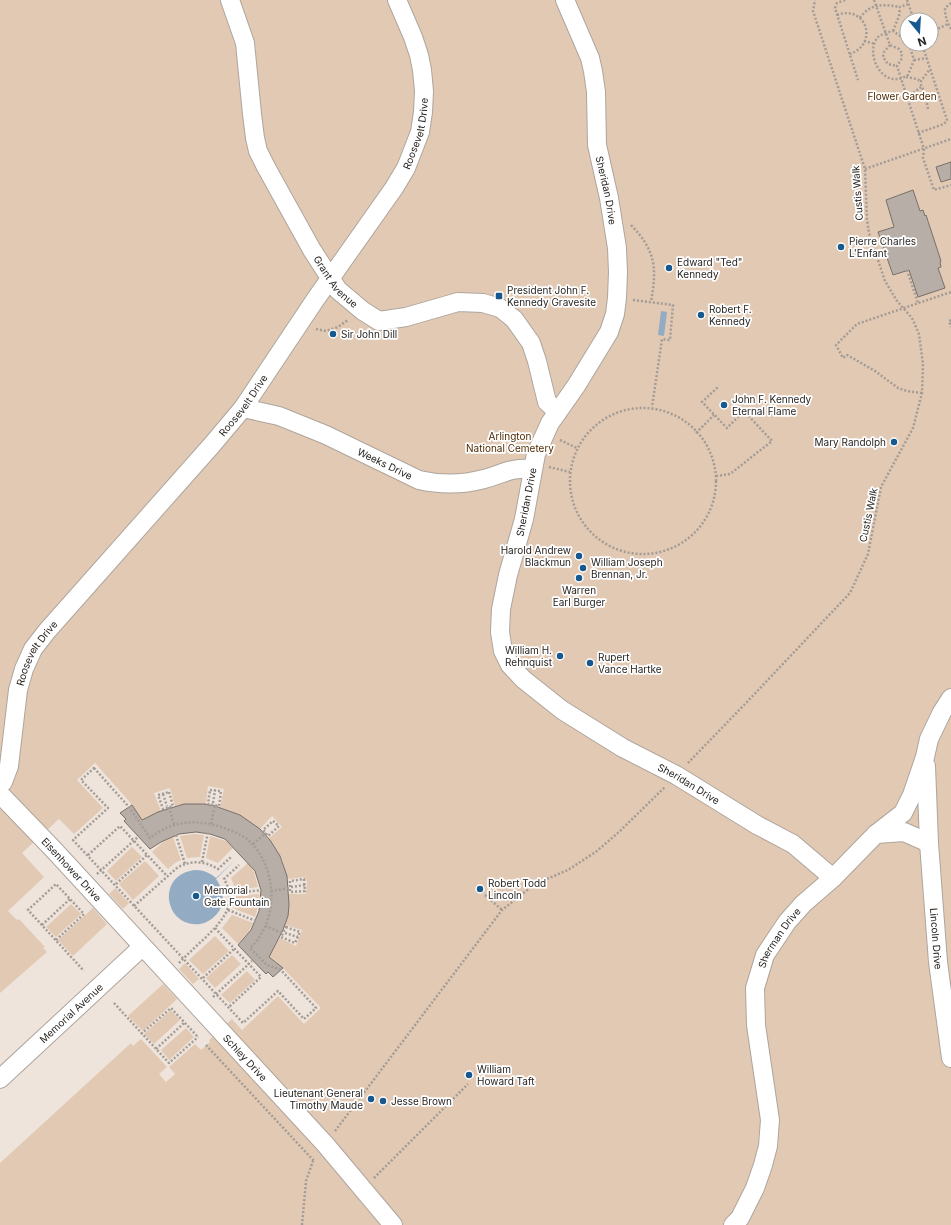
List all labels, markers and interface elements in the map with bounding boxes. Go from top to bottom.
north arrow [899,12,939,52]
text: N [916,34,928,49]
park label: Flower Garden [867,90,937,102]
street label: Roosevelt Drive [400,97,430,171]
street label: Sheridan Drive [594,155,619,226]
street label: Custis Walk [849,165,865,221]
place label: Pierre Charles L'Enfant [849,235,916,259]
marker: Pierre Charles L'Enfant [836,242,846,252]
street label: Grant Avenue [311,253,360,310]
place label: Edward "Ted" Kennedy [677,256,742,280]
marker: Edward "Ted" Kennedy [664,263,674,273]
place label: President John F. Kennedy Gravesite [507,284,596,308]
marker: President John F. Kennedy Gravesite [494,291,504,301]
place label: Robert F. Kennedy [709,303,752,327]
marker: Robert F. Kennedy [696,310,706,320]
place label: Sir John Dill [341,328,397,340]
marker: Sir John Dill [328,329,338,339]
street label: Roosevelt Drive [216,372,270,438]
place label: John F. Kennedy Eternal Flame [732,393,812,417]
marker: John F. Kennedy Eternal Flame [719,400,729,410]
park label: Arlington National Cemetery [466,430,554,454]
place label: Mary Randolph [815,436,886,448]
marker: Mary Randolph [889,437,899,447]
street label: Weeks Drive [356,445,414,482]
street label: Sheridan Drive [513,466,539,537]
street label: Custis Walk [856,486,880,543]
place label: Harold Andrew Blackmun [501,544,571,568]
marker: Harold Andrew Blackmun [574,551,584,561]
place label: William Joseph Brennan, Jr. [591,556,663,580]
marker: William Joseph Brennan, Jr. [578,563,588,573]
marker: Warren Earl Burger [574,573,584,583]
place label: Warren Earl Burger [553,584,606,608]
street label: Roosevelt Drive [14,618,60,687]
place label: William H. Rehnquist [505,644,553,668]
marker: William H. Rehnquist [555,651,565,661]
place label: Rupert Vance Hartke [598,651,662,675]
marker: Rupert Vance Hartke [585,658,595,668]
street label: Sheridan Drive [656,761,722,807]
street label: Eisenhower Drive [39,835,104,904]
place label: Robert Todd Lincoln [488,877,546,901]
place label: Memorial Gate Fountain [204,884,270,908]
marker: Robert Todd Lincoln [475,884,485,894]
marker: Memorial Gate Fountain [191,891,201,901]
street label: Sherman Drive [755,905,803,969]
street label: Lincoln Drive [928,907,945,970]
street label: Memorial Avenue [37,981,105,1045]
street label: Schley Drive [221,1032,270,1084]
place label: William Howard Taft [477,1063,535,1087]
marker: William Howard Taft [464,1070,474,1080]
place label: Lieutenant General Timothy Maude [274,1087,363,1111]
marker: Lieutenant General Timothy Maude [366,1094,376,1104]
place label: Jesse Brown [391,1095,452,1107]
marker: Jesse Brown [378,1096,388,1106]

